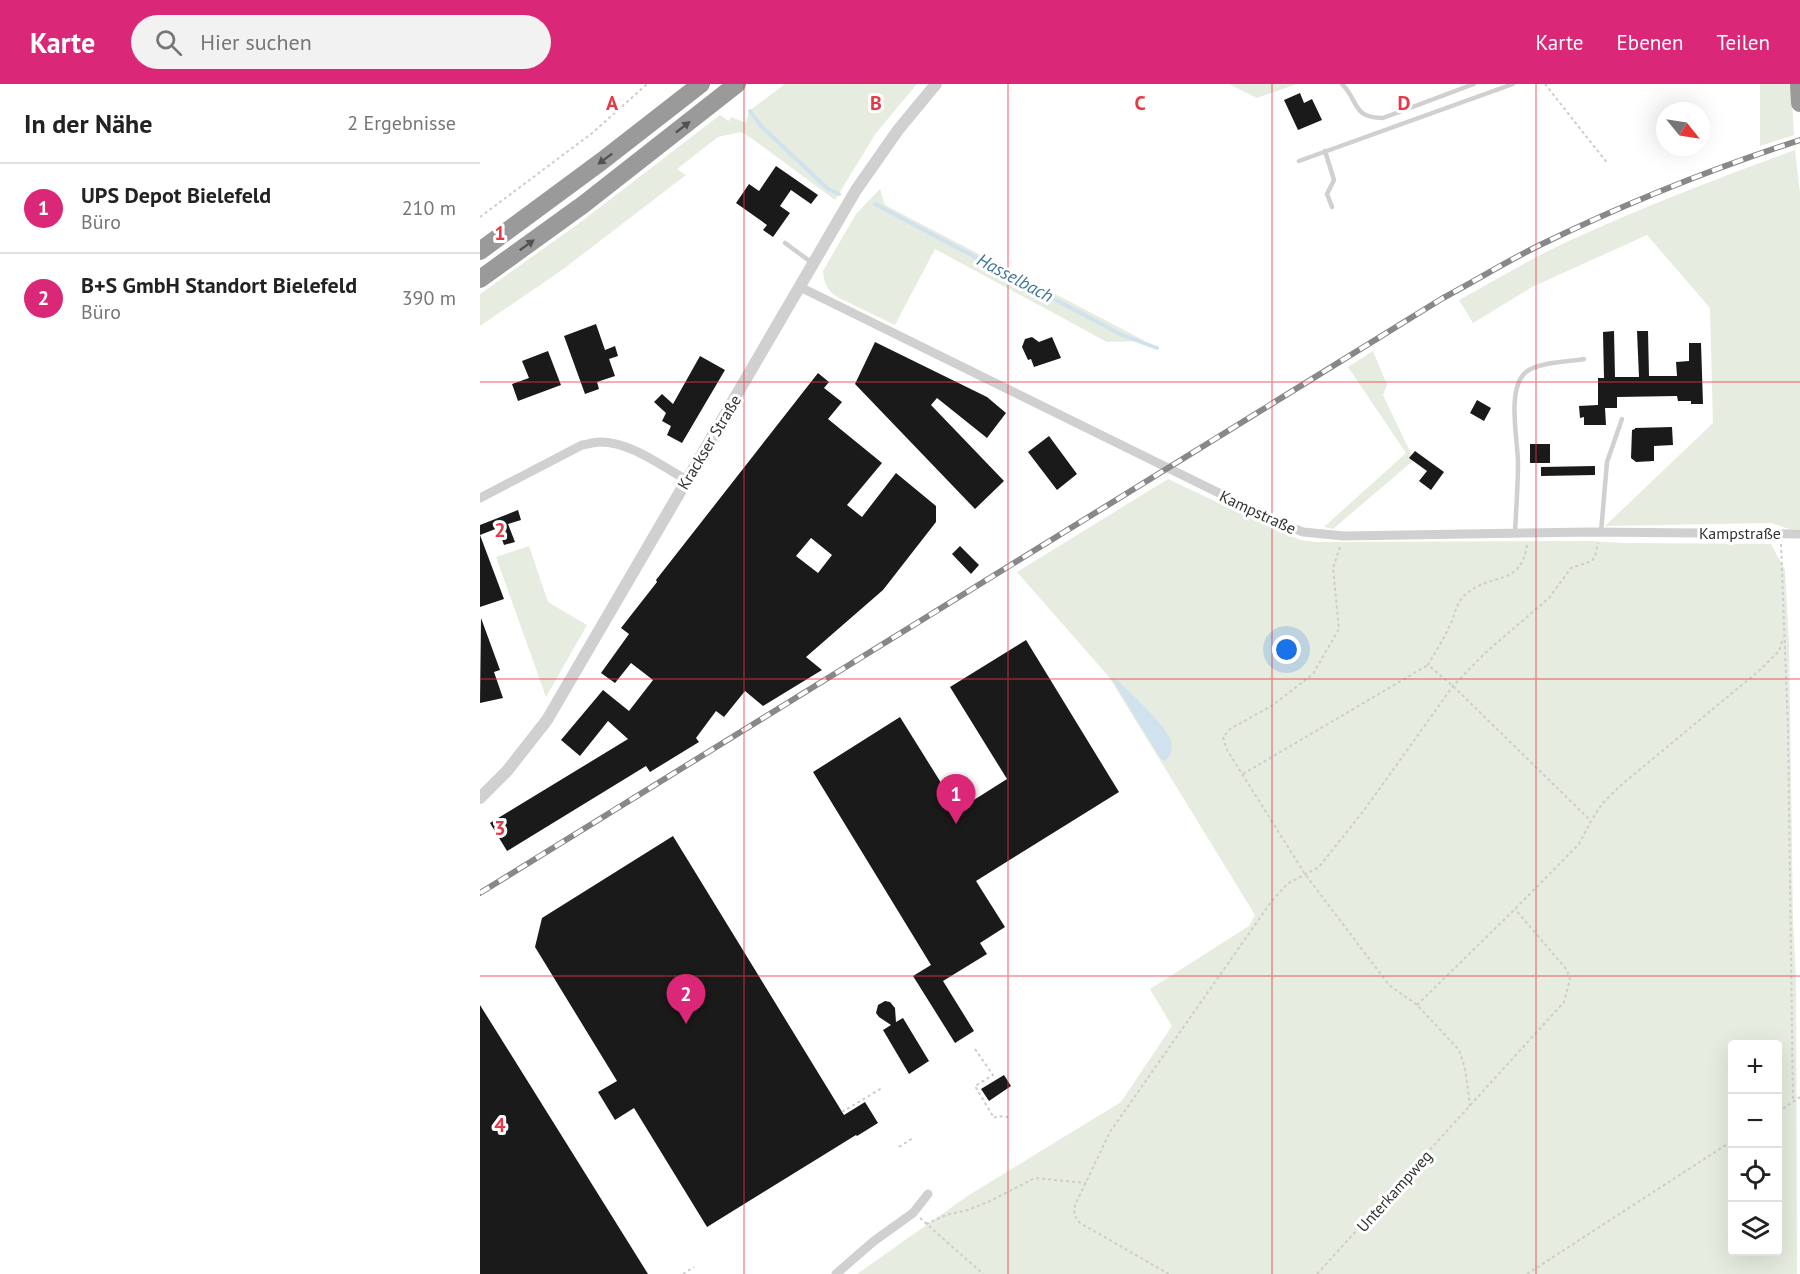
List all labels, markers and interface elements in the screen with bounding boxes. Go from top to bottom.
search box [131,15,551,69]
text: Karte [30,24,95,61]
icon: search [152,26,185,59]
text: Hier suchen [200,28,312,56]
text: Karte [1536,29,1584,56]
text: Ebenen [1617,29,1683,56]
text: Teilen [1716,29,1770,56]
text: A [606,90,619,116]
text: B [870,90,882,116]
text: C [1134,90,1146,116]
text: D [1398,90,1411,116]
north arrow [1656,102,1710,156]
text: In der Nähe [24,107,152,140]
text: 2 Ergebnisse [347,110,456,136]
one-way arrow [675,121,691,134]
one-way arrow [597,153,613,165]
text: UPS Depot Bielefeld [81,181,271,209]
text: 1 [38,195,49,221]
text: 210 m [402,195,456,221]
text: Büro [81,209,121,235]
text: 1 [494,220,506,246]
one-way arrow [520,239,535,251]
water label: Hasselbach [973,248,1057,307]
text: B+S GmbH Standort Bielefeld [81,271,357,299]
text: 2 [38,285,49,311]
text: 390 m [402,285,456,311]
text: Büro [81,299,121,325]
street label: Krackser Straße [673,391,745,493]
street label: Kampstraße [1217,486,1299,538]
text: 2 [494,517,506,543]
street label: Kampstraße [1699,523,1781,543]
your location [1272,635,1301,664]
pin: 1 [936,774,976,824]
text: 3 [494,815,506,841]
pin: 2 [666,974,706,1024]
map controls [1728,1040,1782,1256]
button: + [1728,1040,1782,1094]
button: − [1728,1094,1782,1148]
text: 4 [494,1112,506,1138]
street label: Unterkampweg [1352,1146,1436,1236]
button: locate [1728,1148,1782,1202]
button: layers [1728,1202,1782,1256]

